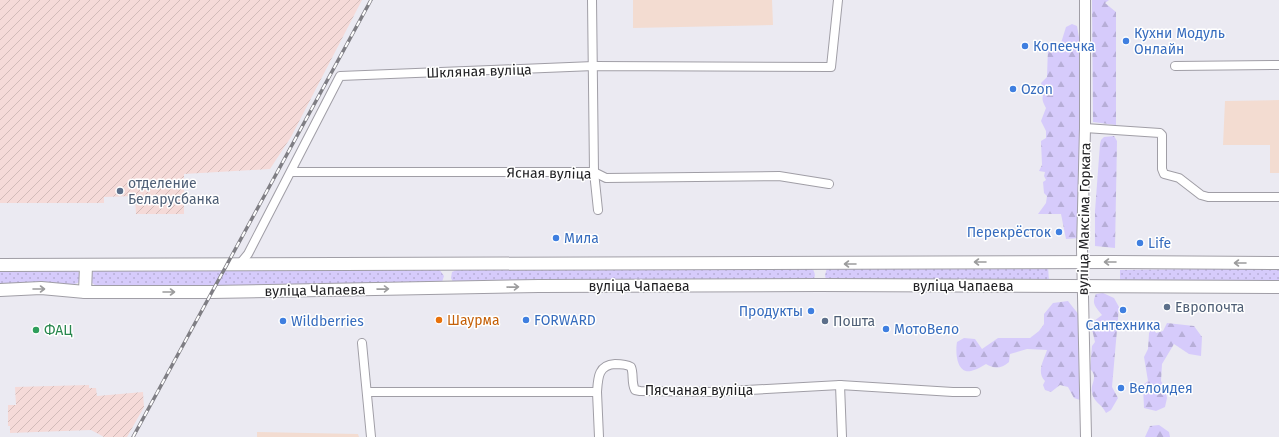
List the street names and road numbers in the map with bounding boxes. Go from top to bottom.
street label: Шкляная вуліца [426,61,532,82]
street label: вуліца Максіма Горкага [1075,142,1094,296]
street label: Ясная вуліца [506,164,592,183]
street label: вуліца Чапаева [588,278,690,295]
street label: вуліца Чапаева [912,278,1014,295]
street label: вуліца Чапаева [264,281,366,300]
street label: Пясчаная вуліца [645,382,753,399]

